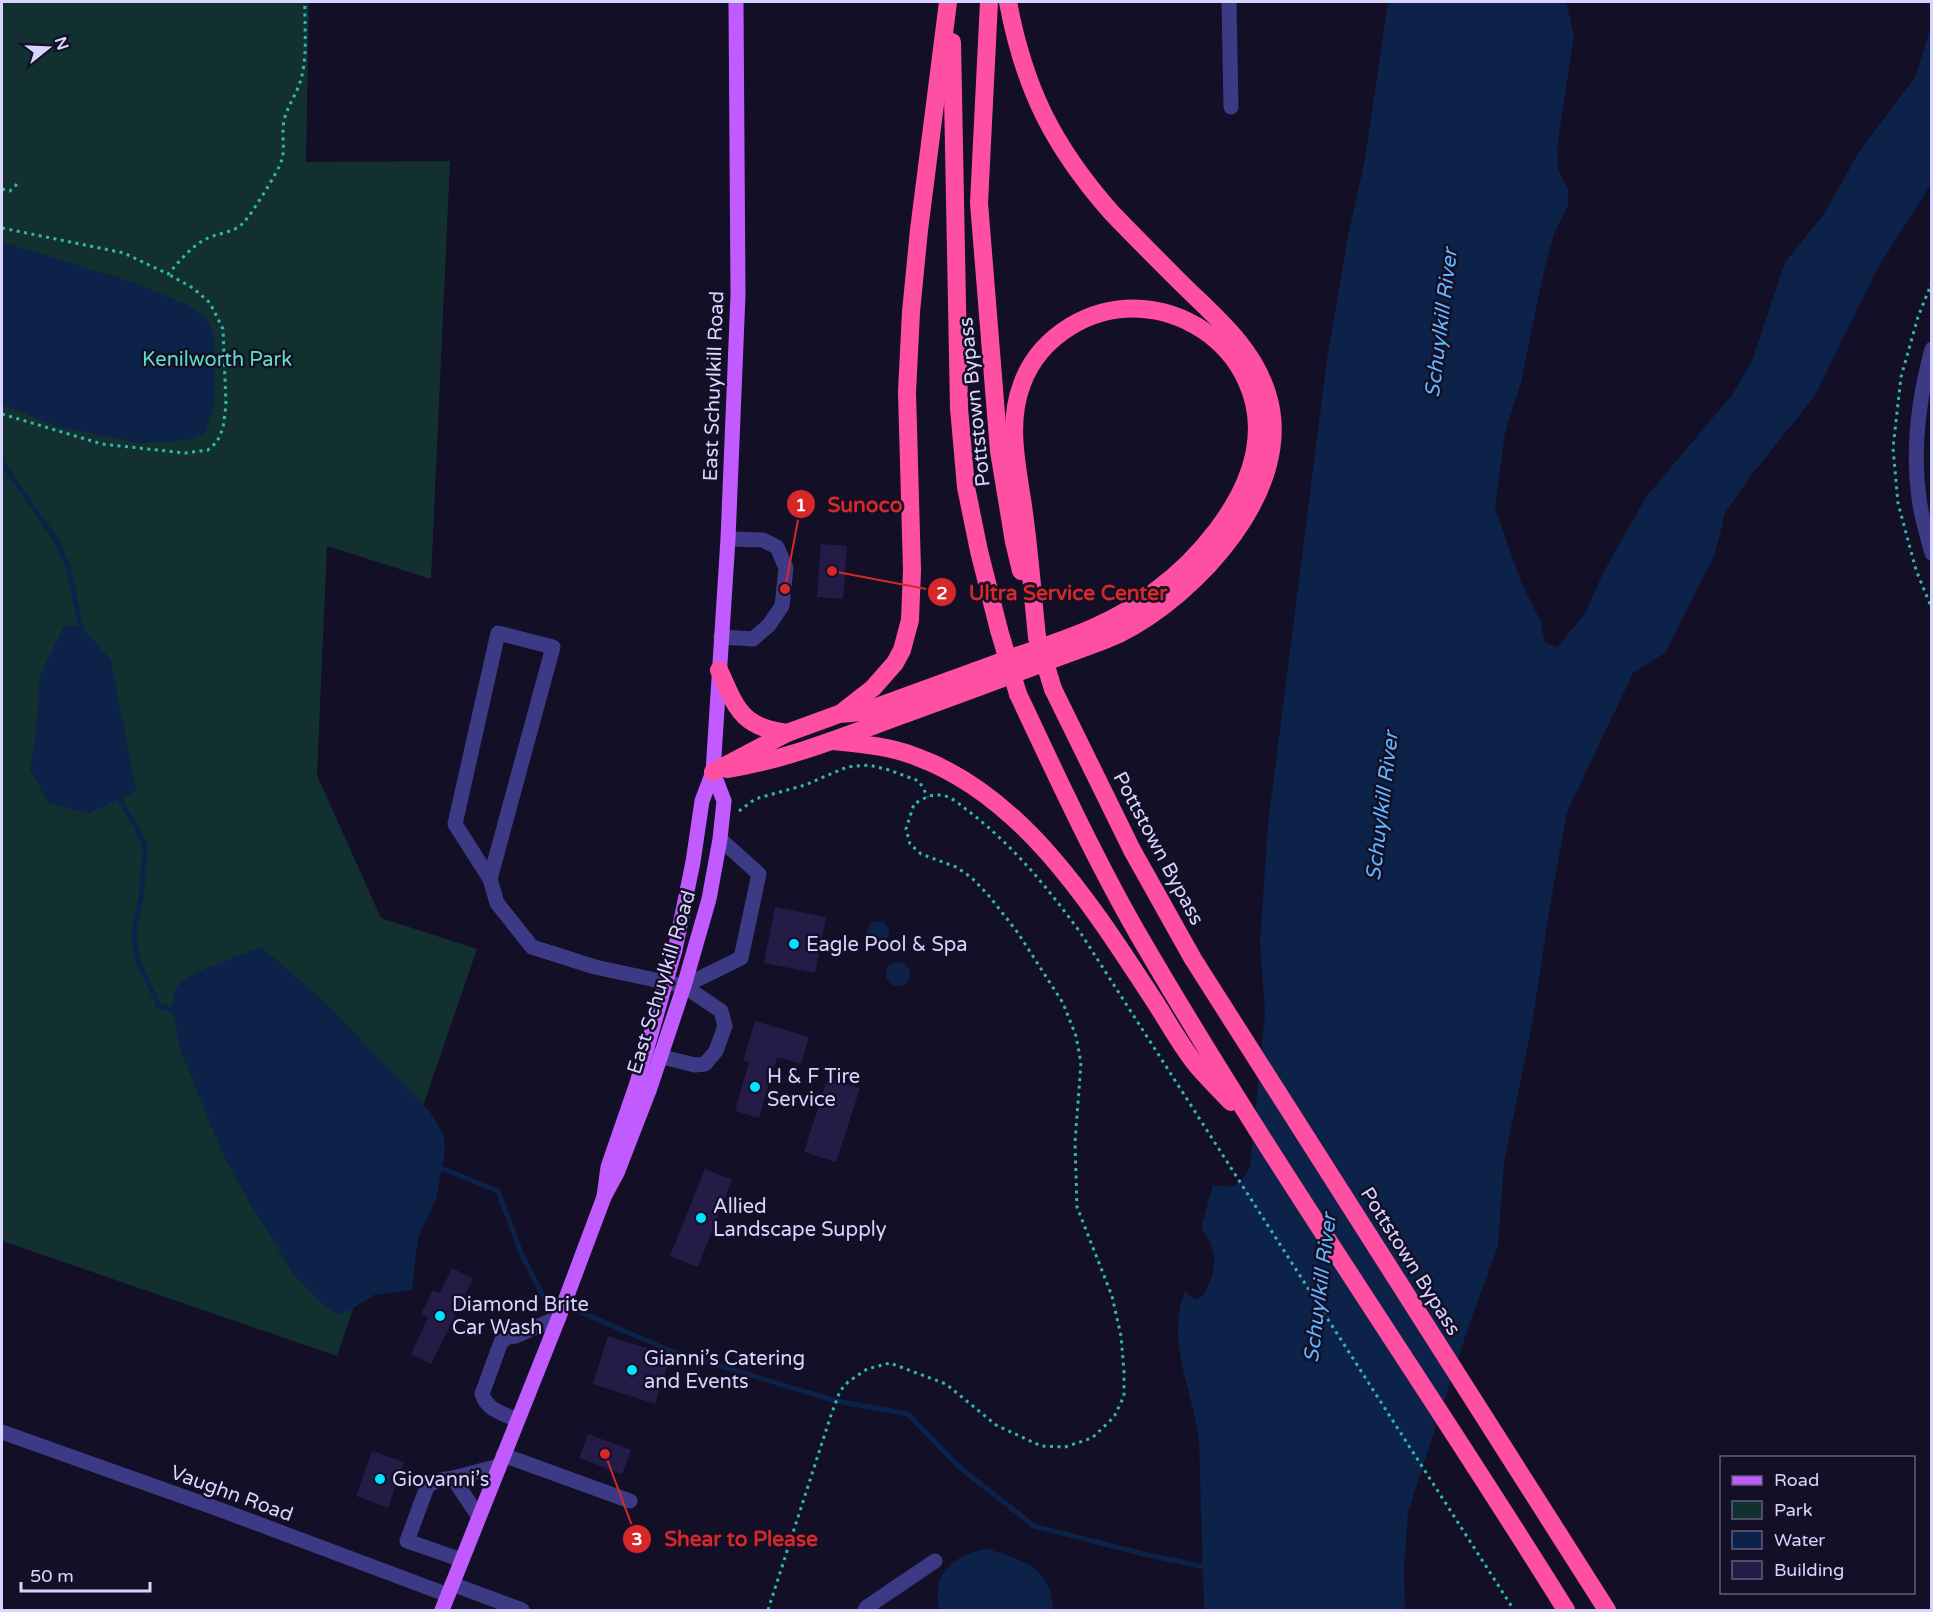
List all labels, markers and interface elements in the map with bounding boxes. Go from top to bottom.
north arrow [18,18,78,78]
text: N [50,34,73,53]
water label: Schuylkill River [1420,244,1463,399]
street label: East Schuylkill Road [699,290,729,482]
street label: Pottstown Bypass [954,316,996,488]
park label: Kenilworth Park [142,348,292,372]
callout: Sunoco [786,485,915,524]
text: Sunoco [828,493,903,518]
text: 1 [795,494,807,516]
callout: Ultra Service Center [927,573,1179,612]
text: Ultra Service Center [969,581,1168,606]
text: 2 [936,582,948,604]
water label: Schuylkill River [1361,727,1404,882]
street label: Pottstown Bypass [1108,768,1209,929]
street label: East Schuylkill Road [623,888,701,1077]
place label: Eagle Pool & Spa [806,933,968,957]
marker: Eagle Pool & Spa [787,937,801,951]
place label: H & F Tire Service [767,1065,860,1112]
marker: H & F Tire Service [748,1080,762,1094]
street label: Pottstown Bypass [1355,1183,1465,1340]
place label: Allied Landscape Supply [713,1195,887,1242]
water label: Schuylkill River [1299,1209,1342,1364]
marker: Allied Landscape Supply [694,1211,708,1225]
place label: Diamond Brite Car Wash [452,1293,589,1340]
marker: Diamond Brite Car Wash [433,1309,447,1323]
place label: Gianni’s Catering and Events [644,1347,805,1394]
marker: Gianni’s Catering and Events [625,1363,639,1377]
legend [1720,1456,1915,1594]
street label: Vaughn Road [167,1461,296,1527]
place label: Giovanni’s [392,1468,489,1492]
text: Road [1774,1469,1819,1491]
marker: Giovanni’s [373,1472,387,1486]
text: Park [1774,1499,1813,1521]
callout: Shear to Please [622,1519,830,1558]
text: Shear to Please [664,1527,818,1552]
text: 3 [631,1528,643,1550]
text: Water [1774,1529,1825,1551]
scale bar [21,1555,150,1593]
text: Building [1774,1559,1844,1581]
text: 50 m [30,1565,74,1587]

